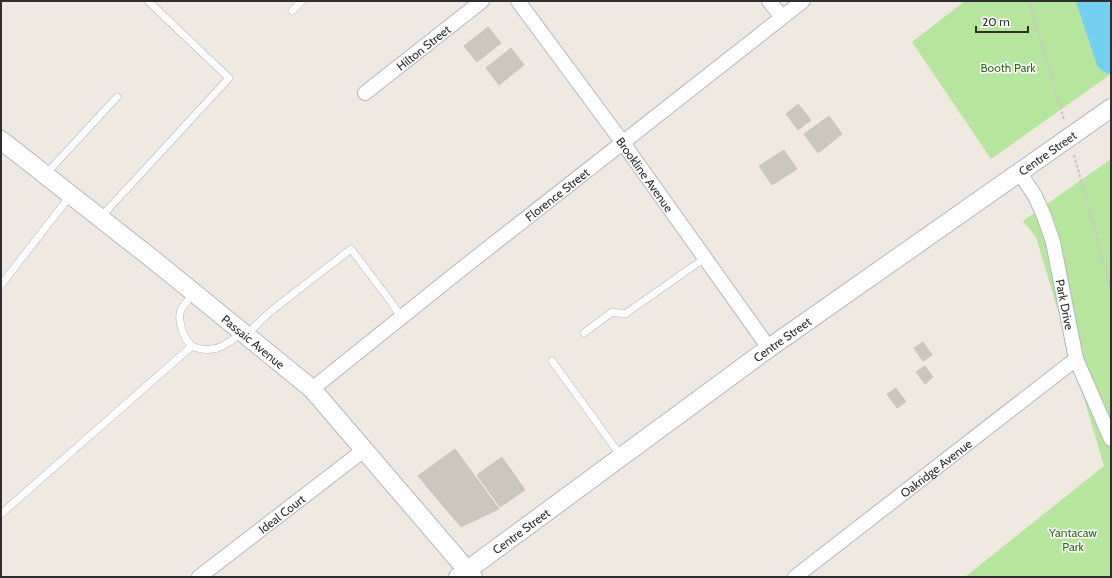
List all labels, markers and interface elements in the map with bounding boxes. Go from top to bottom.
scale bar [976,8,1028,34]
text: 20 m [982,14,1010,29]
street label: Hilton Street [393,21,453,73]
park label: Booth Park [980,60,1036,75]
street label: Centre Street [1015,127,1079,178]
street label: Brookline Avenue [614,134,677,215]
street label: Florence Street [522,164,592,224]
street label: Park Drive [1053,278,1078,331]
street label: Passaic Avenue [219,311,288,371]
street label: Centre Street [750,313,814,365]
street label: Oakridge Avenue [897,436,974,500]
street label: Ideal Court [255,491,308,536]
street label: Centre Street [489,505,552,557]
park label: Yantacaw Park [1048,525,1097,554]

